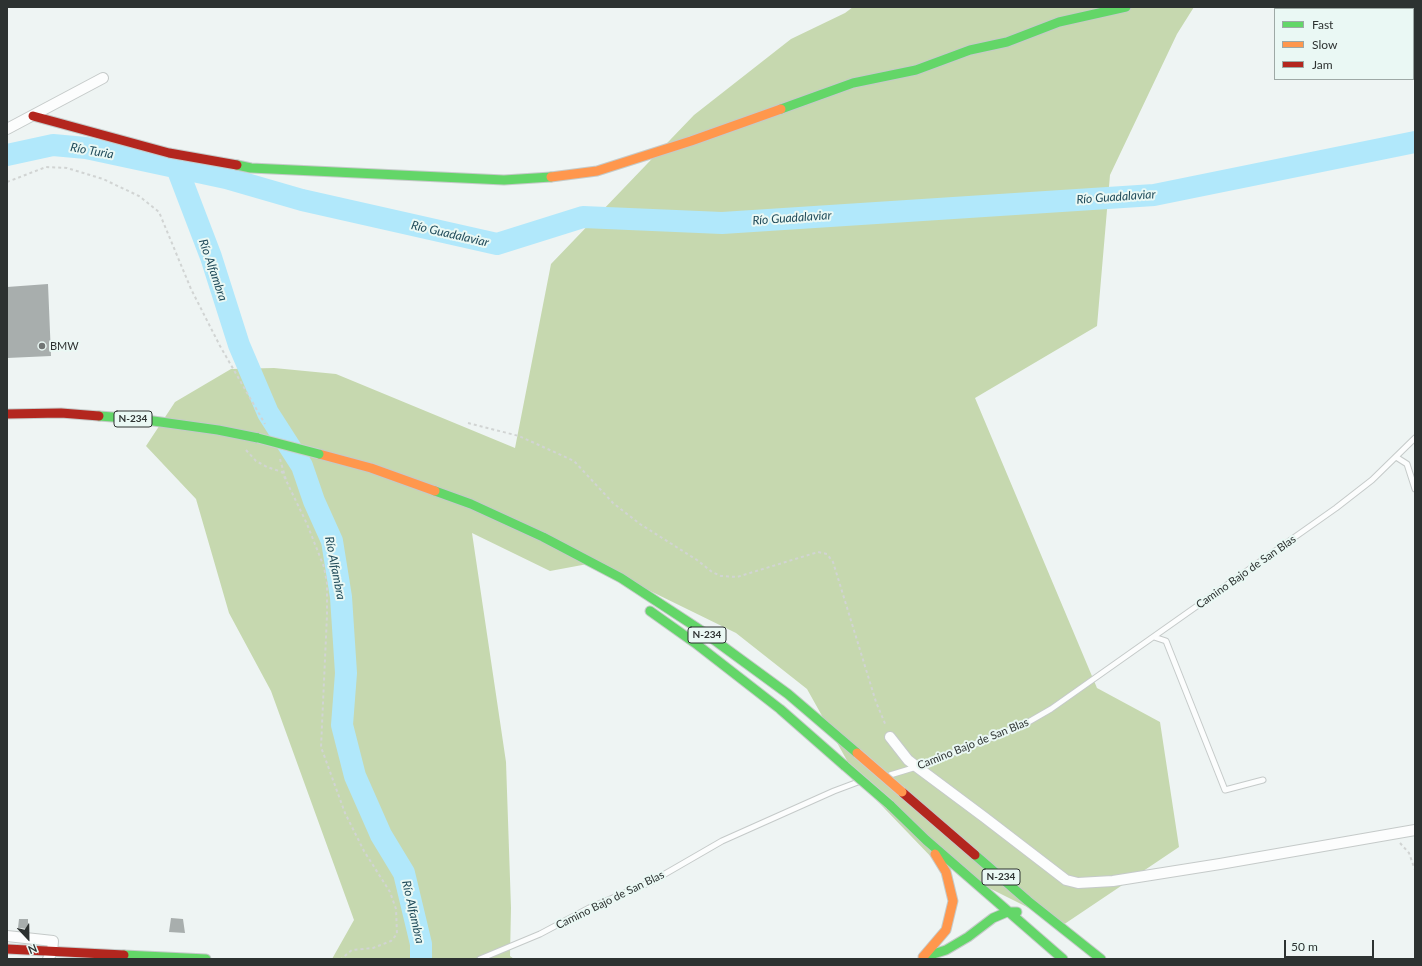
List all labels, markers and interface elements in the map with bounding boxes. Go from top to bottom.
legend [1274,8,1414,80]
text: Fast [1312,17,1333,32]
text: Slow [1312,37,1337,52]
text: Jam [1312,57,1333,72]
water label: Río Turia [69,140,115,162]
water label: Río Guadalaviar [1076,187,1156,207]
water label: Río Guadalaviar [752,208,832,228]
water label: Río Guadalaviar [410,218,490,250]
water label: Río Alfambra [196,237,230,303]
place label: BMW [50,339,79,353]
marker: BMW [37,341,47,351]
road number: N-234 [114,411,152,427]
street label: Camino Bajo de San Blas [1194,533,1298,611]
water label: Río Alfambra [322,535,348,601]
road number: N-234 [688,627,726,643]
street label: Camino Bajo de San Blas [915,716,1031,772]
street label: Camino Bajo de San Blas [554,868,666,932]
road number: N-234 [982,869,1020,885]
water label: Río Alfambra [399,879,427,945]
north arrow [8,918,48,958]
scale bar [1286,932,1376,958]
text: 50 m [1291,939,1318,954]
text: N [26,942,39,957]

